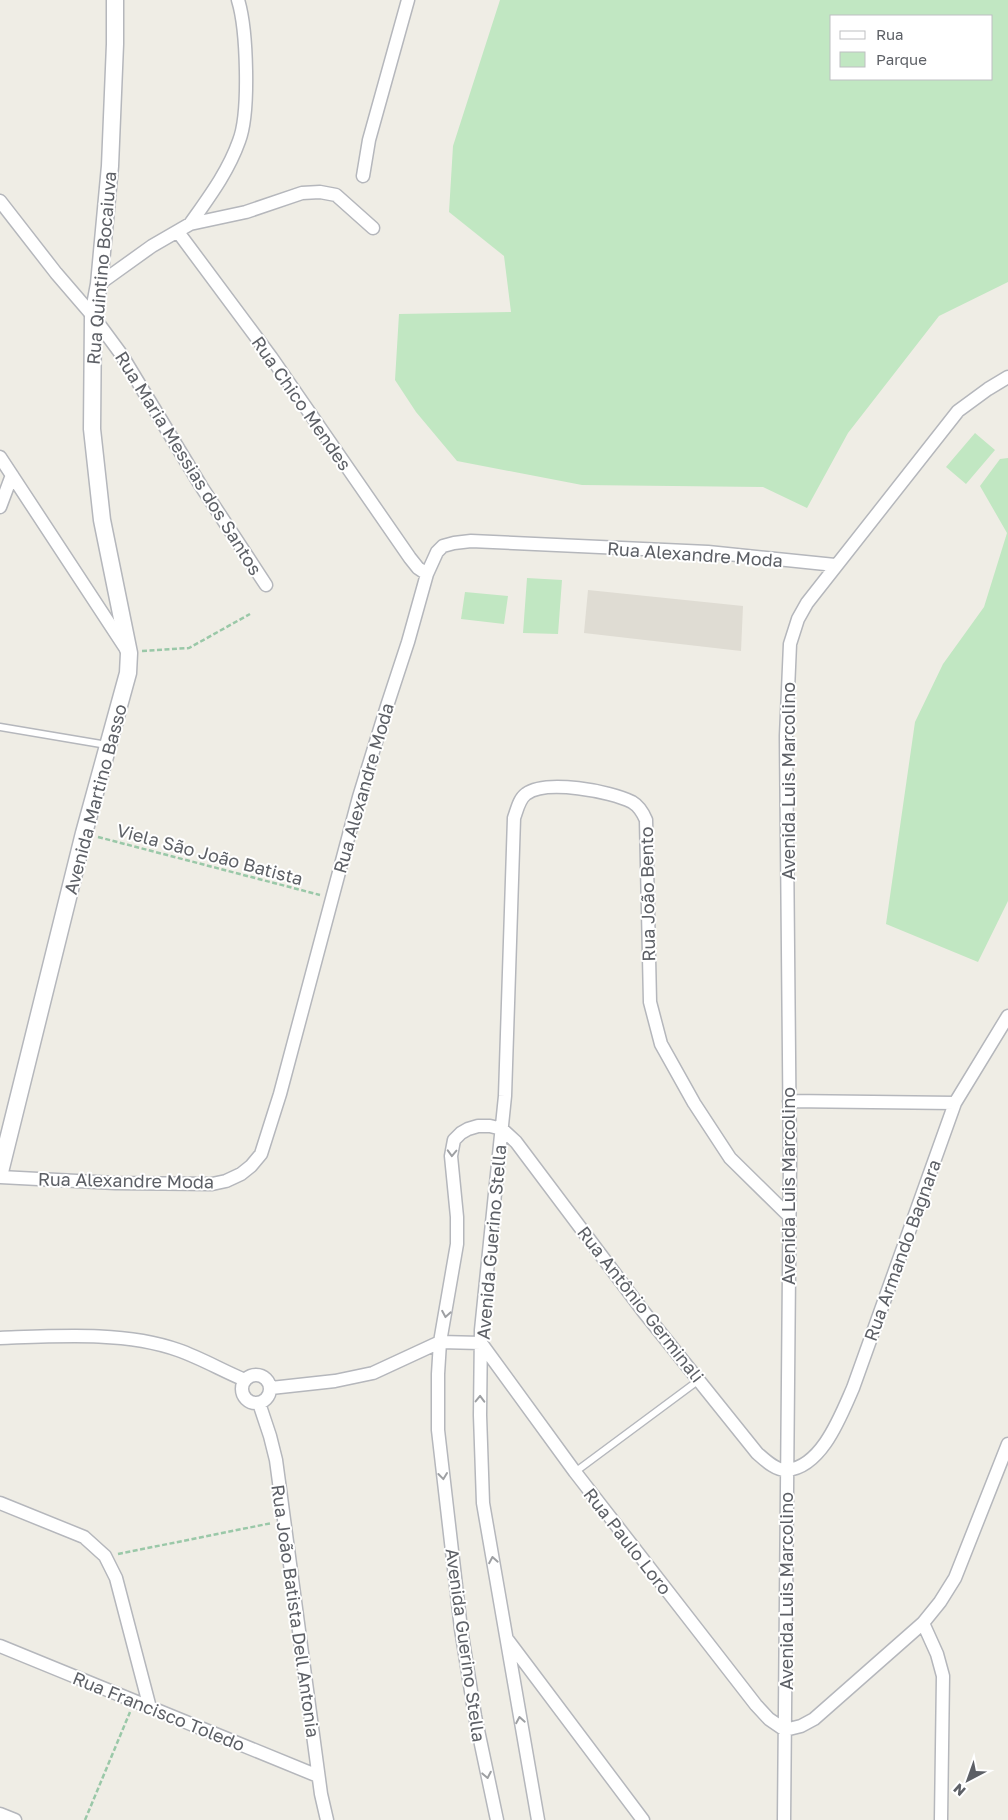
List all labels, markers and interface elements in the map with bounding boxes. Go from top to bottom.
legend [830,15,993,80]
text: Rua [876,25,903,43]
text: Parque [876,50,927,68]
street label: Rua Quintino Bocaiuva [82,170,120,366]
street label: Rua Chico Mendes [247,332,357,474]
street label: Rua Maria Messias dos Santos [111,347,267,579]
street label: Rua Alexandre Moda [606,537,784,571]
street label: Avenida Luis Marcolino [777,682,799,880]
street label: Rua Alexandre Moda [328,700,398,876]
street label: Avenida Martino Basso [59,701,131,897]
street label: Viela São João Batista [114,819,306,889]
street label: Rua João Bento [635,826,659,962]
street label: Avenida Luis Marcolino [777,1087,799,1285]
street label: Avenida Guerino Stella [472,1144,510,1340]
one-way arrow [447,1149,458,1157]
street label: Rua Armando Bagnara [859,1156,945,1344]
street label: Rua Alexandre Moda [38,1167,214,1193]
street label: Rua Antônio Germinali [573,1221,709,1387]
one-way arrow [442,1310,452,1319]
one-way arrow [475,1394,485,1402]
one-way arrow [437,1472,448,1480]
street label: Rua João Batista Dell Antonia [267,1483,325,1739]
street label: Rua Paulo Loro [579,1483,677,1599]
street label: Avenida Luis Marcolino [775,1492,797,1690]
street label: Avenida Guerino Stella [442,1547,490,1743]
one-way arrow [488,1556,498,1565]
street label: Rua Francisco Toledo [70,1666,248,1756]
one-way arrow [516,1716,526,1725]
north arrow [943,1755,993,1805]
one-way arrow [481,1771,491,1779]
text: N [950,1780,969,1800]

